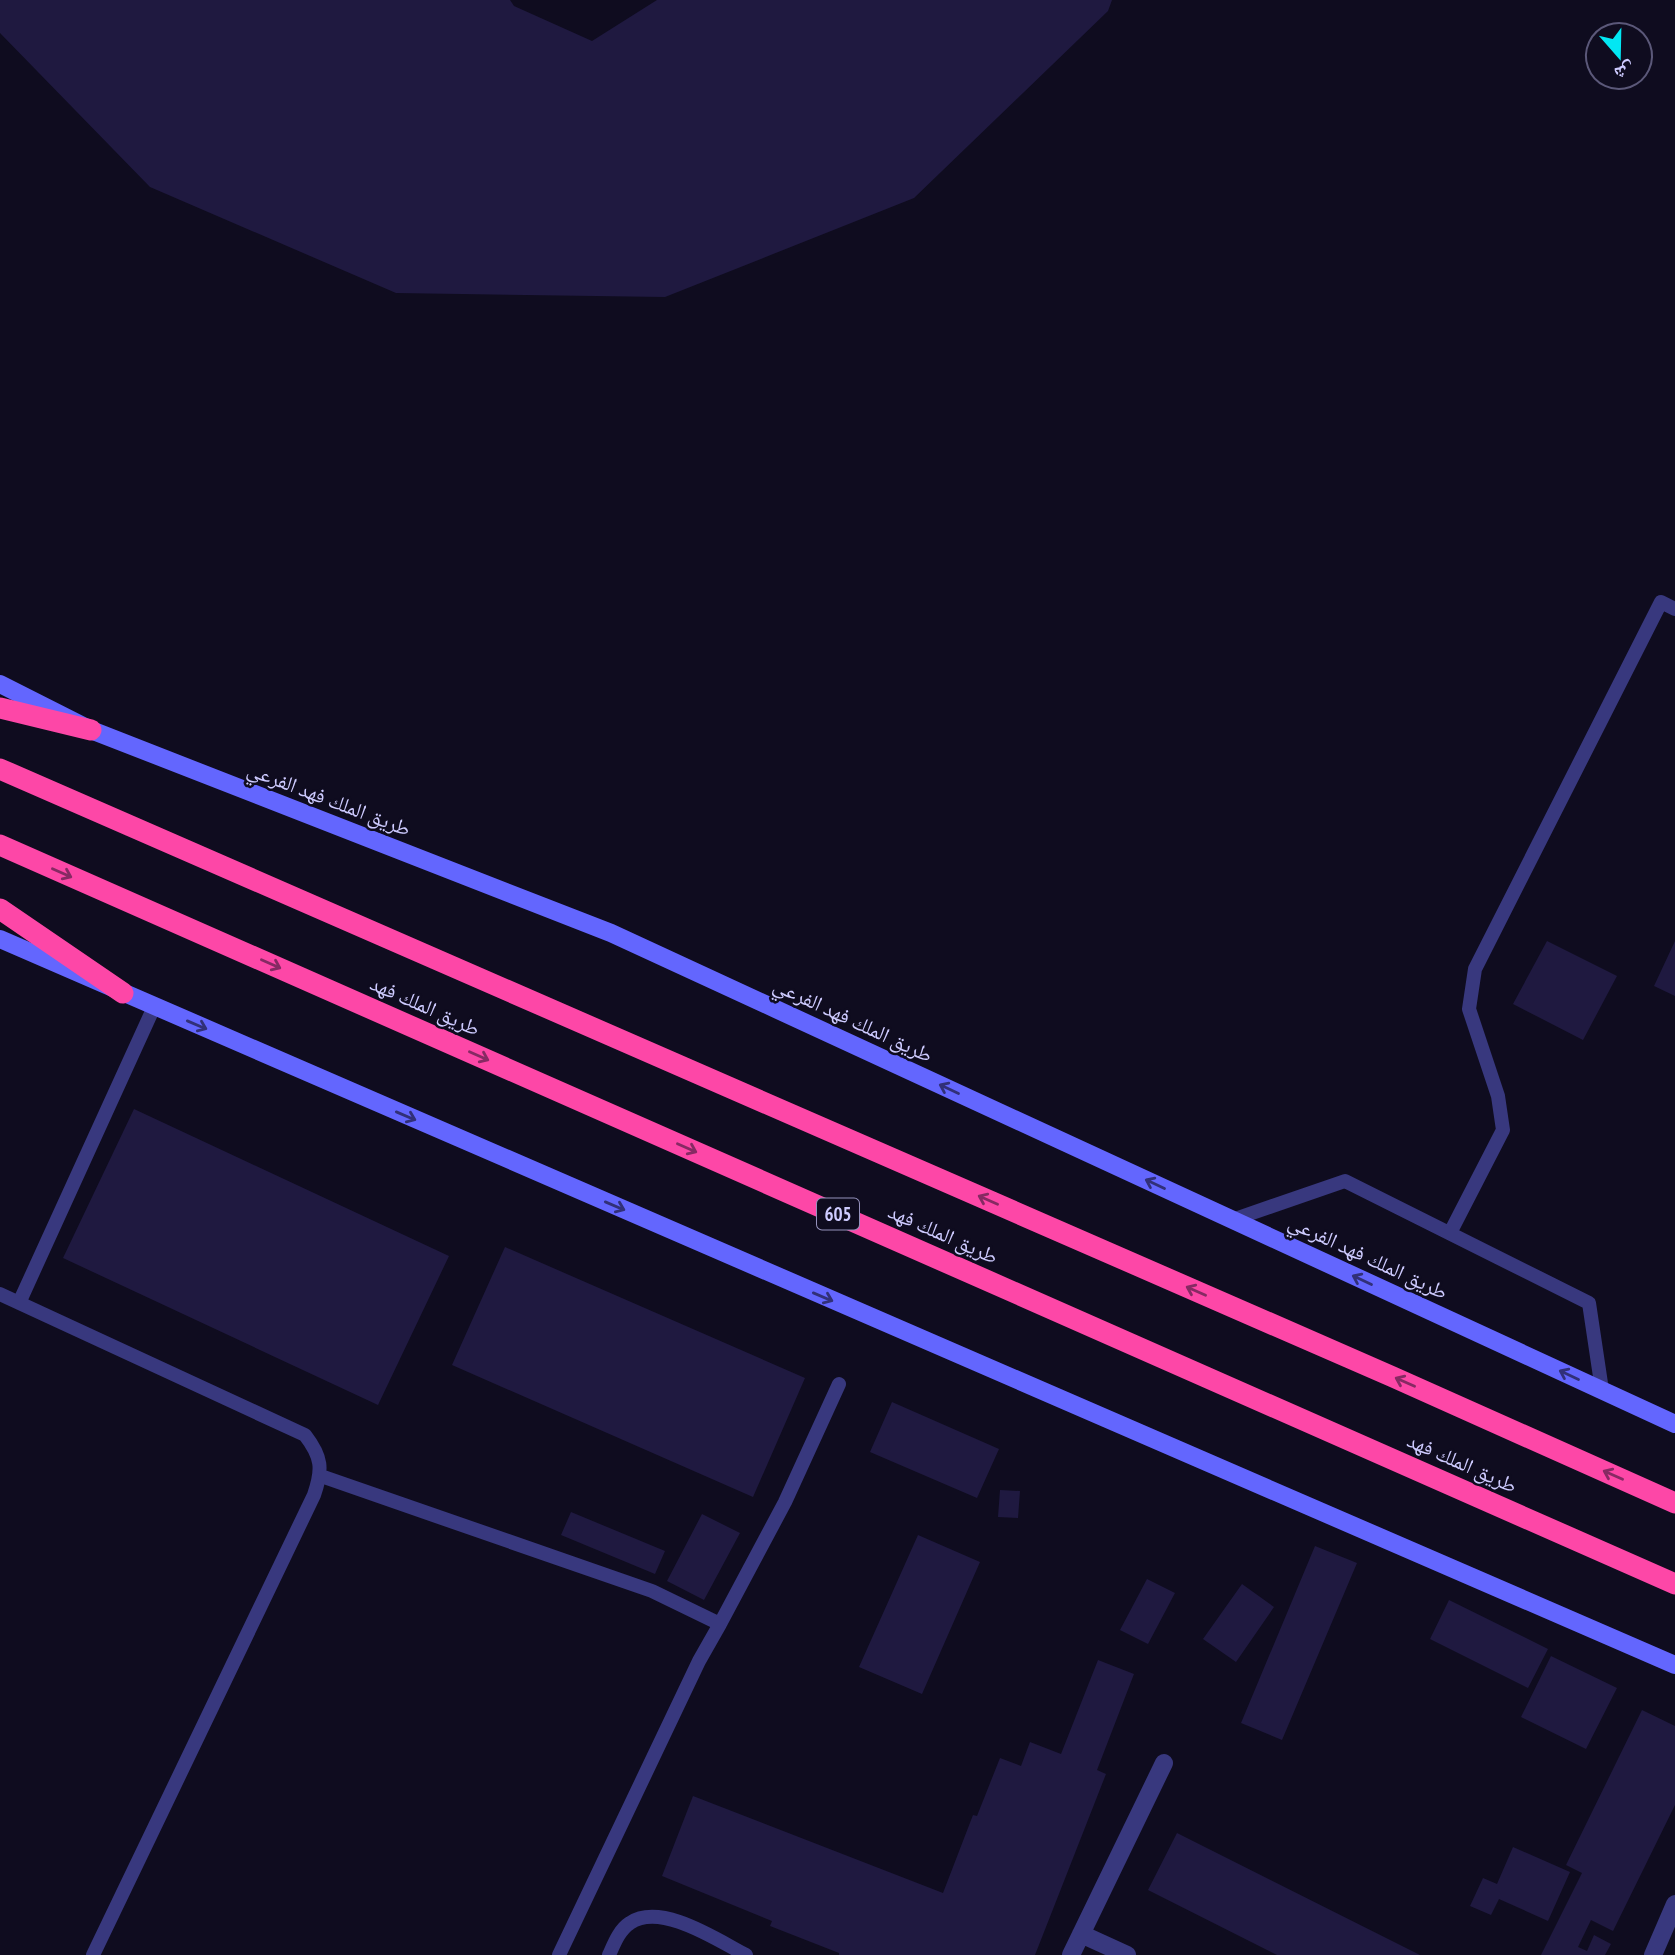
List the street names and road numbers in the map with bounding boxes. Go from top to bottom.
street label: طريق الملك فهد الفرعي [242,755,415,845]
street label: طريق الملك فهد [366,969,484,1042]
street label: طريق الملك فهد الفرعي [768,971,937,1071]
street label: طريق الملك فهد [884,1197,1002,1270]
road number: 605 [817,1198,859,1230]
street label: طريق الملك فهد الفرعي [1283,1208,1452,1308]
street label: طريق الملك فهد [1403,1426,1521,1499]

